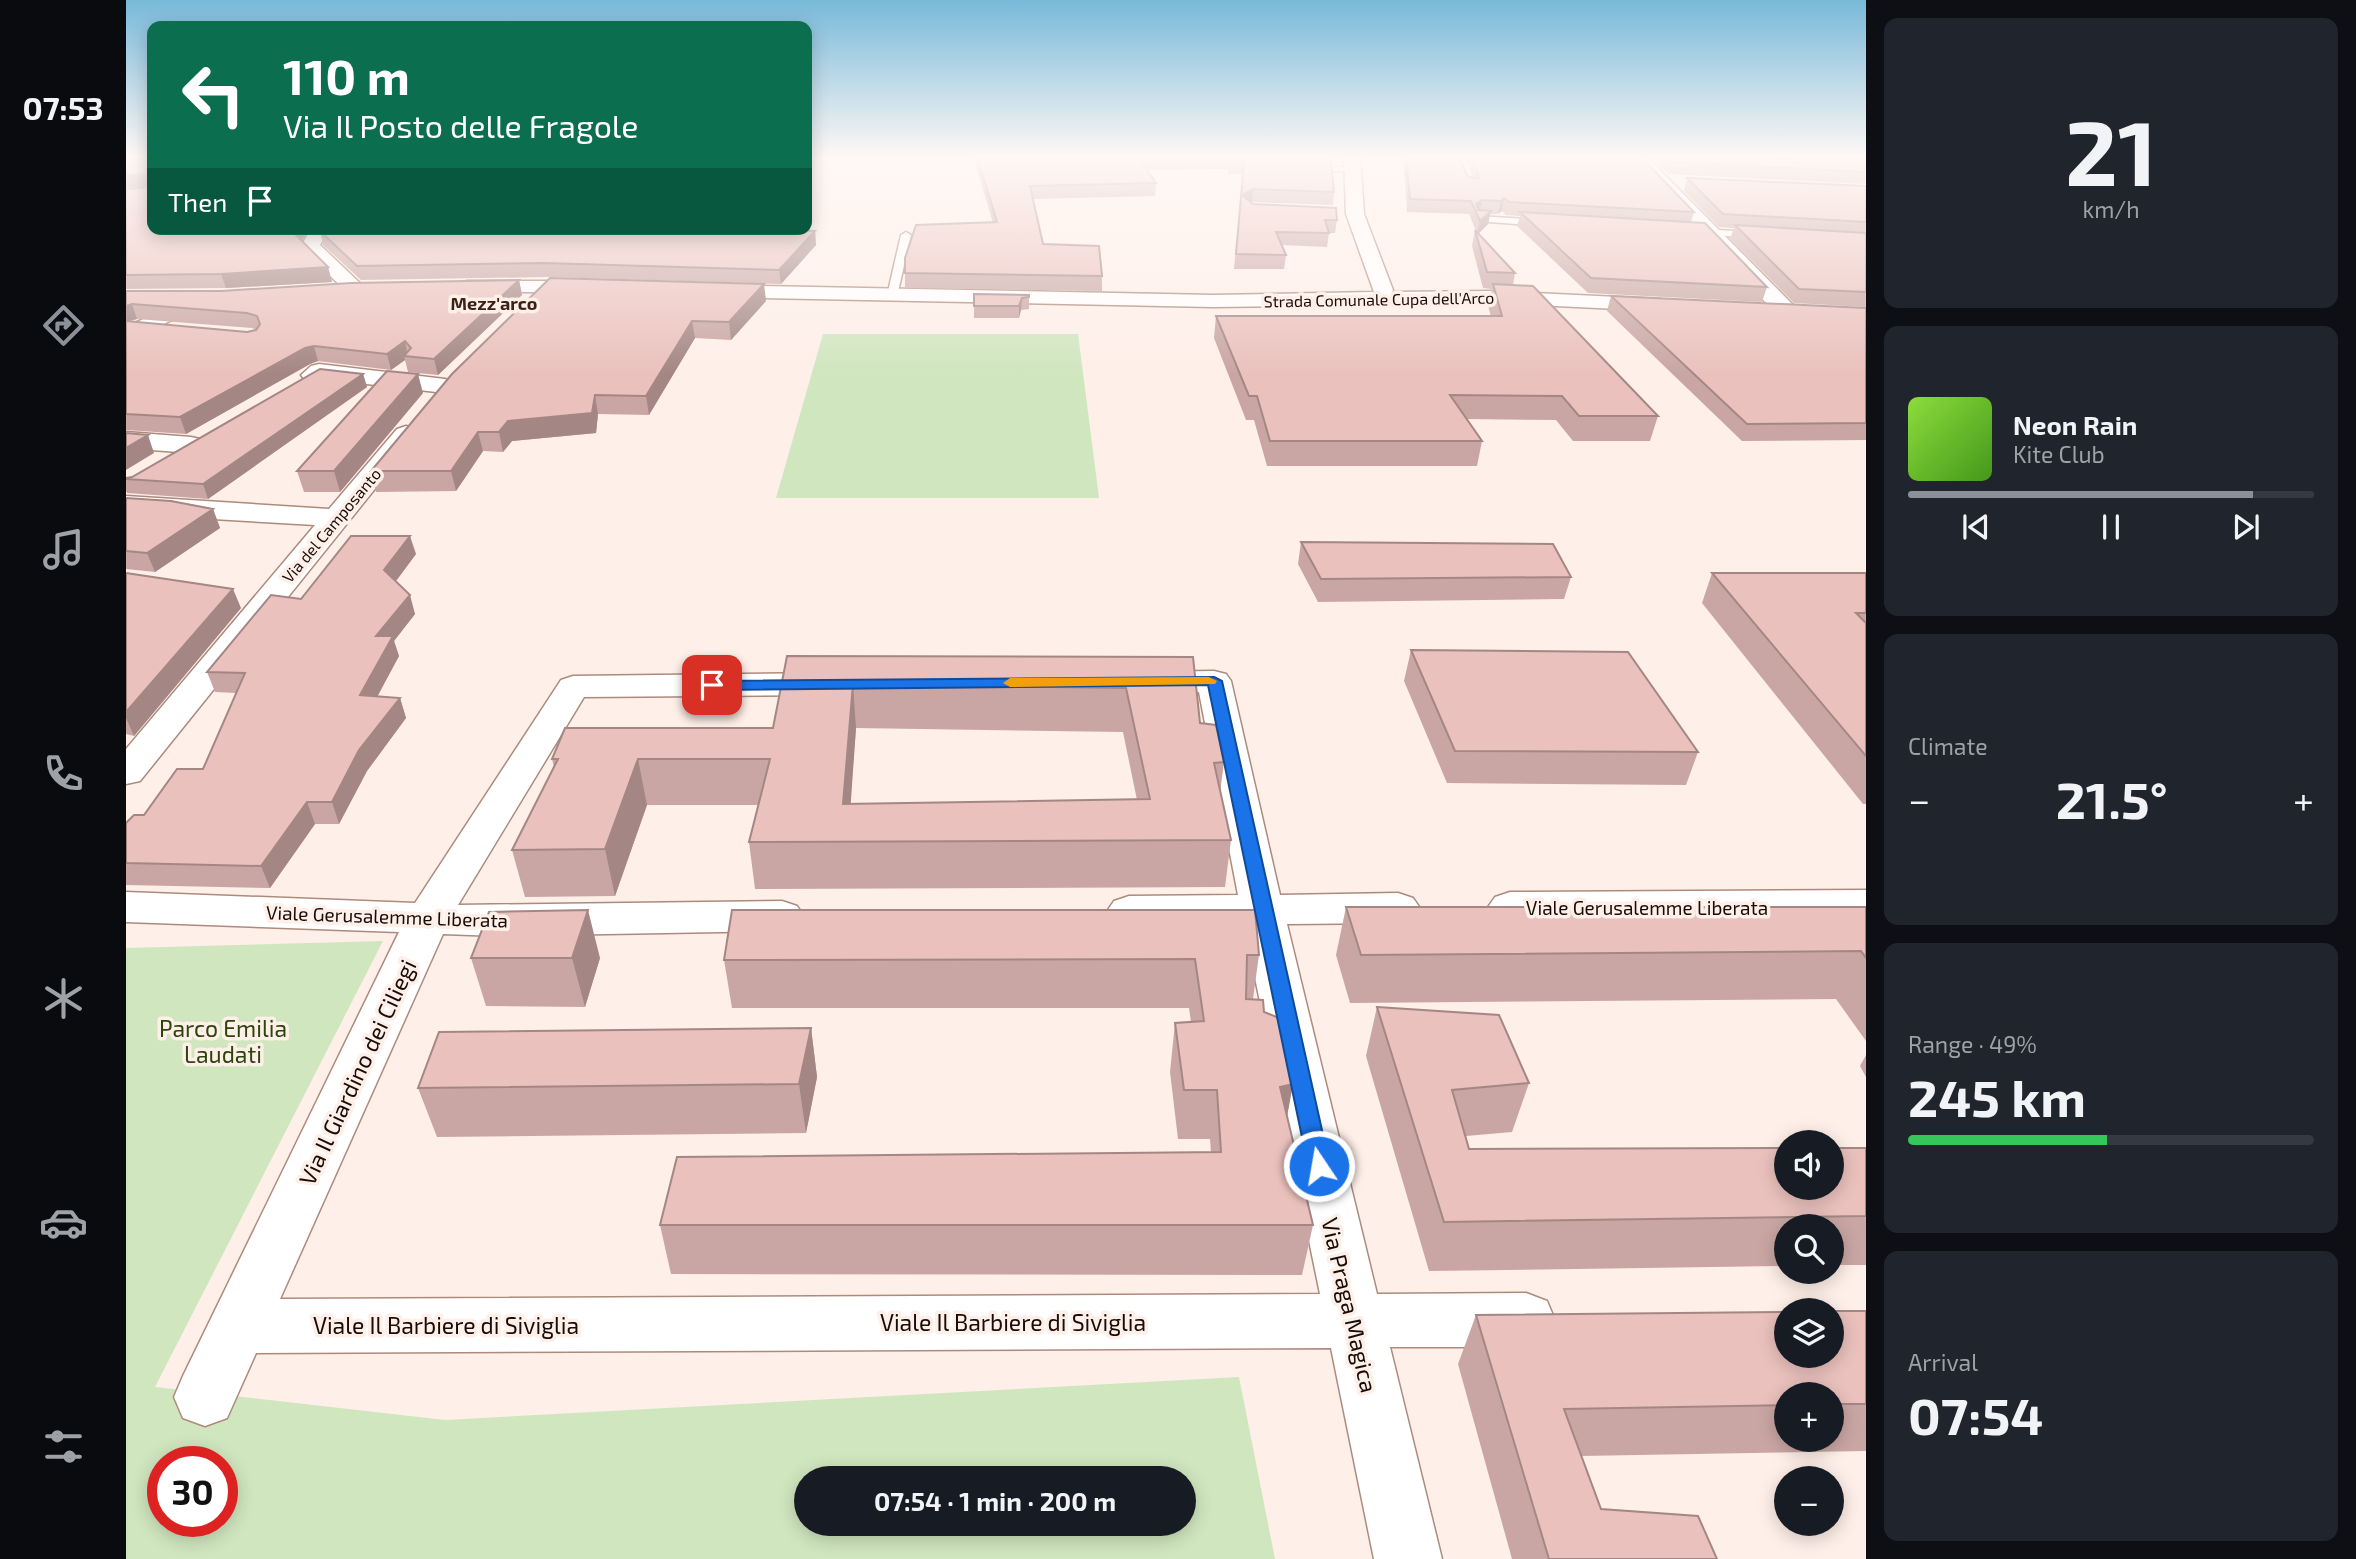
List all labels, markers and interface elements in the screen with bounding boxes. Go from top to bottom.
text: 110 m [283,46,410,105]
icon: left [168,49,259,140]
text: 07:53 [22,88,104,126]
text: 21 [2065,95,2157,204]
text: Via Il Posto delle Fragole [283,106,639,144]
icon: arrive [241,182,279,220]
text: Then [168,186,227,217]
text: km/h [2082,195,2140,223]
street label: Strada Comunale Cupa dell'Arco [1264,287,1494,311]
district label: Mezz'arco [451,292,537,314]
icon: directions [39,301,88,350]
text: Neon Rain [2013,409,2137,440]
text: Kite Club [2013,440,2105,468]
street label: Via del Camposanto [278,464,384,586]
icon: previous [1957,508,1995,546]
icon: pause [2092,508,2130,546]
icon: next [2227,508,2265,546]
icon: music [39,525,88,574]
pin [682,655,742,715]
icon: arrive [693,666,731,704]
text: Climate [1908,732,1988,760]
icon: phone [39,749,88,798]
text: 21.5° [2056,767,2168,829]
text: − [1908,776,1930,822]
text: + [2293,776,2314,822]
street label: Viale Gerusalemme Liberata [1526,896,1768,919]
street label: Viale Gerusalemme Liberata [266,900,508,932]
street label: Via Il Giardino dei Ciliegi [292,955,422,1189]
icon: climate [39,974,88,1023]
park label: Parco Emilia Laudati [159,1014,287,1068]
text: Range · 49% [1908,1030,2037,1058]
text: 245 km [1908,1065,2086,1127]
position arrow [1282,1129,1356,1203]
map controls [1774,1130,1844,1536]
button: sound [1774,1130,1844,1200]
icon: car [39,1198,88,1247]
button: search [1774,1214,1844,1284]
street label: Via Praga Magica [1316,1215,1384,1395]
button: layers [1774,1298,1844,1368]
street label: Viale Il Barbiere di Siviglia [880,1308,1146,1336]
street label: Viale Il Barbiere di Siviglia [313,1311,579,1339]
text: Arrival [1908,1348,1978,1376]
button: + [1774,1382,1844,1452]
text: 07:54 [1908,1383,2043,1445]
icon: filters [39,1422,88,1471]
speed limit sign: 30 [147,1446,238,1537]
button: − [1774,1466,1844,1536]
text: 07:54 · 1 min · 200 m [874,1485,1116,1516]

